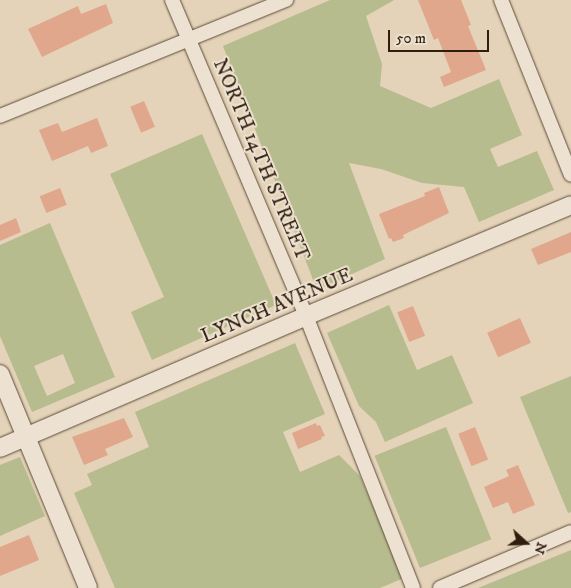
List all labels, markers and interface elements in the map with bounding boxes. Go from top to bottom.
scale bar [391,20,492,52]
text: 50 m [396,29,426,48]
street label: NORTH 14TH STREET [208,55,314,265]
street label: LYNCH AVENUE [198,263,356,349]
north arrow [501,518,551,568]
text: N [530,540,551,557]

